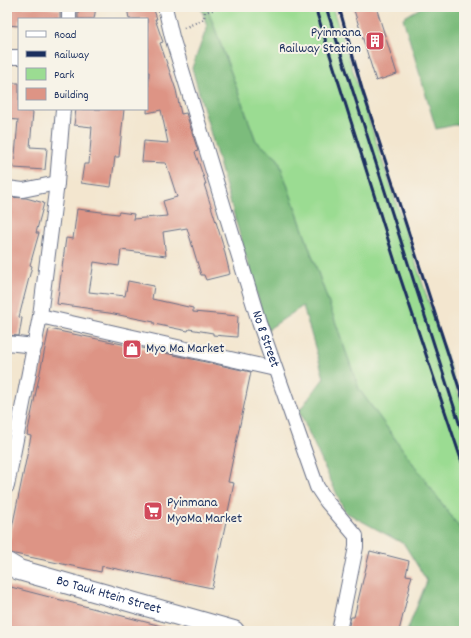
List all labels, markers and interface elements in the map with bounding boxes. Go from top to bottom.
legend [18,18,148,110]
place label: Pyinmana Railway Station [279,23,361,59]
text: Road [54,27,76,44]
building icon: Pyinmana Railway Station [364,30,386,52]
text: Railway [54,47,90,64]
text: Park [54,67,75,84]
text: Building [54,87,89,104]
street label: No 8 Street [246,308,284,370]
shop icon: Myo Ma Market [121,338,143,360]
place label: Myo Ma Market [146,339,224,359]
place label: Pyinmana MyoMa Market [167,493,242,529]
supermarket icon: Pyinmana MyoMa Market [142,500,164,522]
street label: Bo Tauk Htein Street [54,571,163,620]

